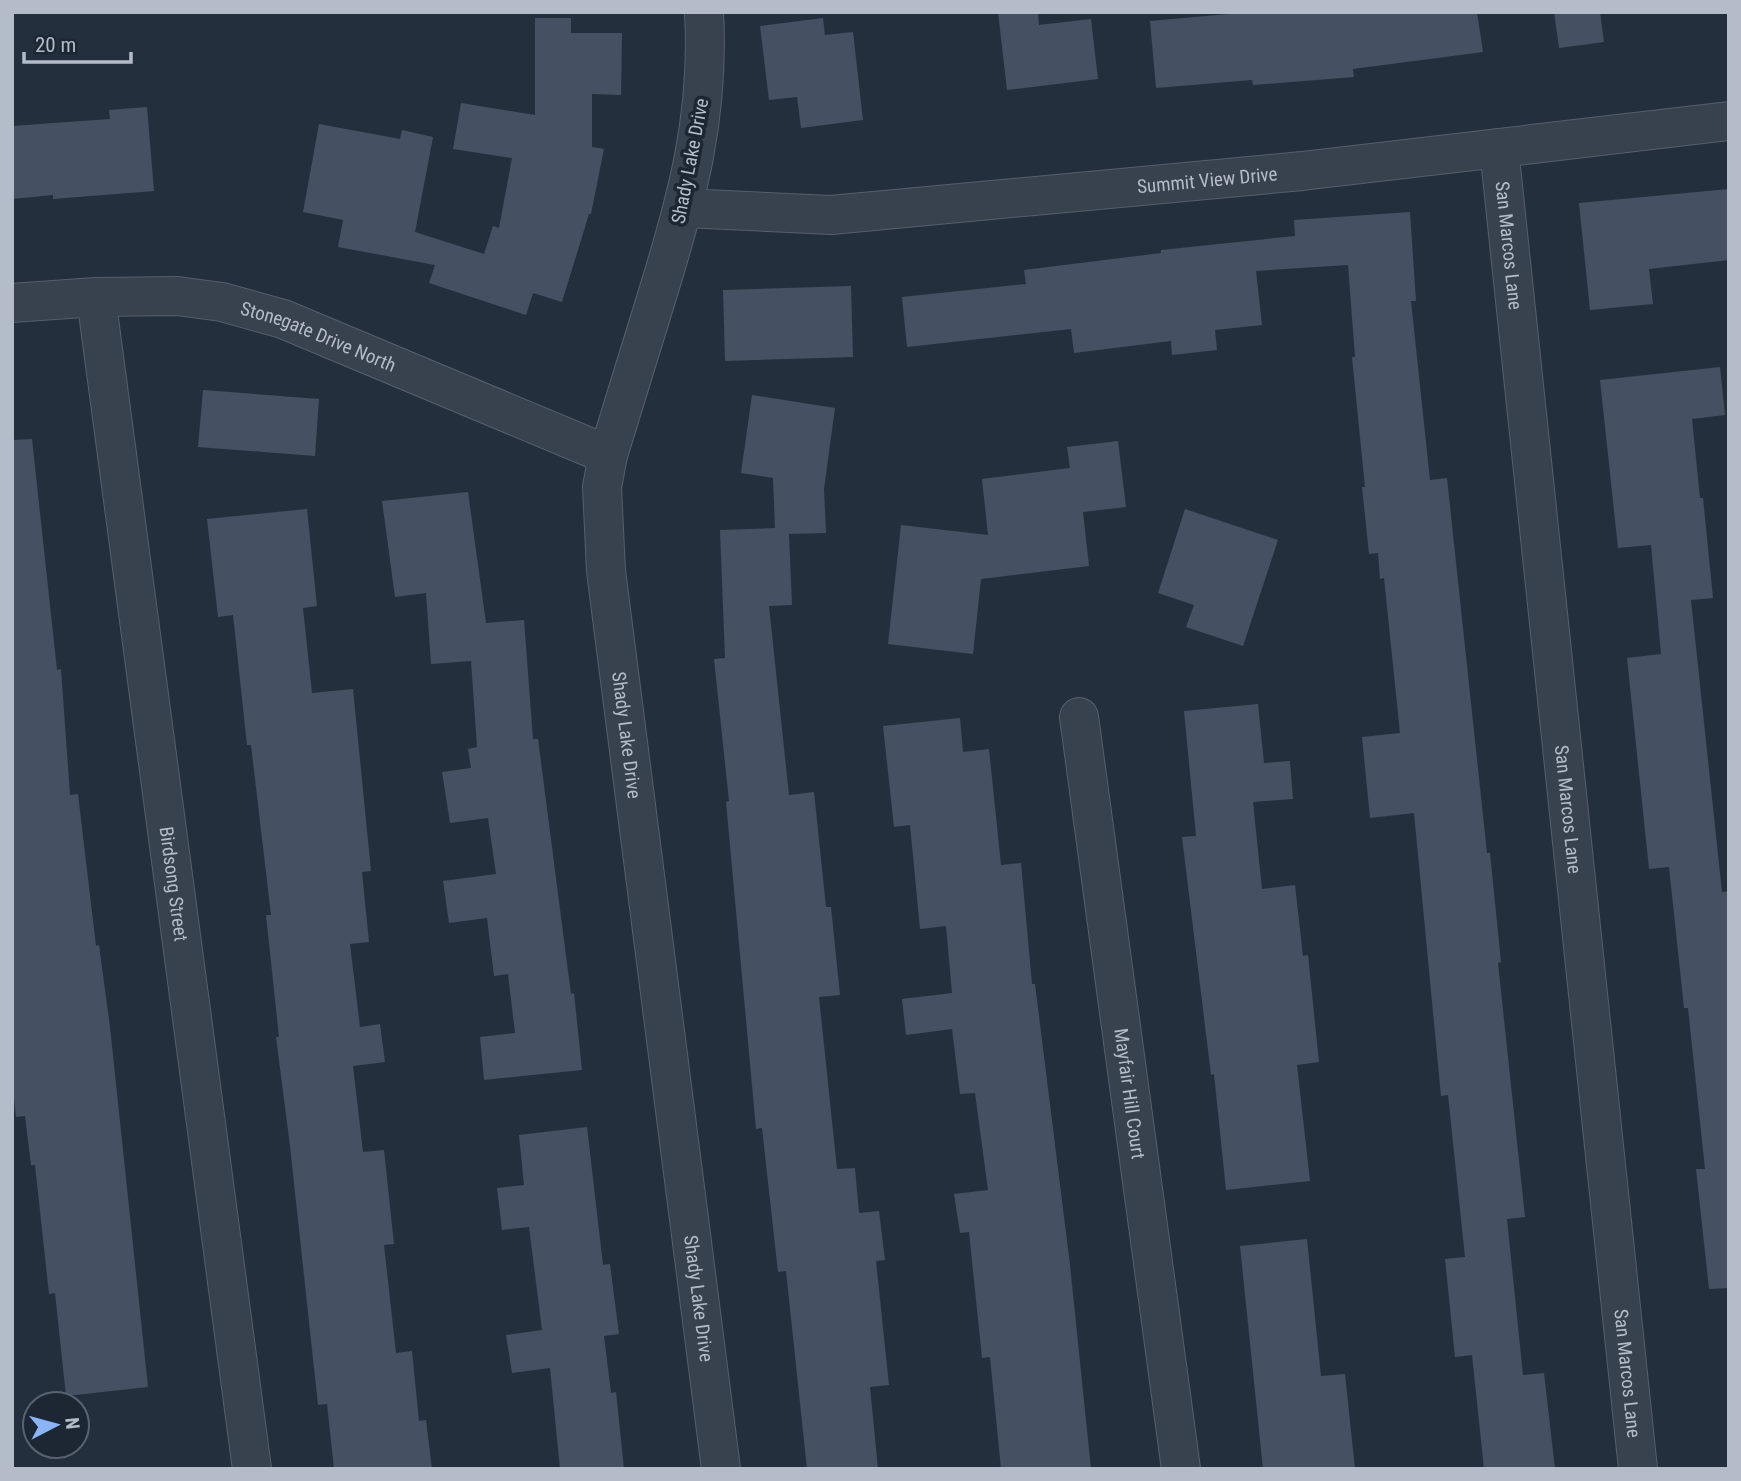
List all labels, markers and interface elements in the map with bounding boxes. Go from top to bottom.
scale bar [24,21,131,65]
text: 20 m [35,33,76,57]
street label: Shady Lake Drive [667,96,713,226]
street label: Summit View Drive [1136,162,1278,198]
street label: San Marcos Lane [1491,180,1527,311]
street label: Stonegate Drive North [238,296,400,377]
street label: Shady Lake Drive [607,670,647,800]
street label: San Marcos Lane [1550,744,1587,875]
street label: Birdsong Street [155,825,193,943]
street label: Mayfair Hill Court [1110,1027,1150,1160]
street label: Shady Lake Drive [680,1234,719,1363]
street label: San Marcos Lane [1610,1308,1646,1439]
north arrow [21,1390,91,1460]
text: N [60,1416,84,1430]

